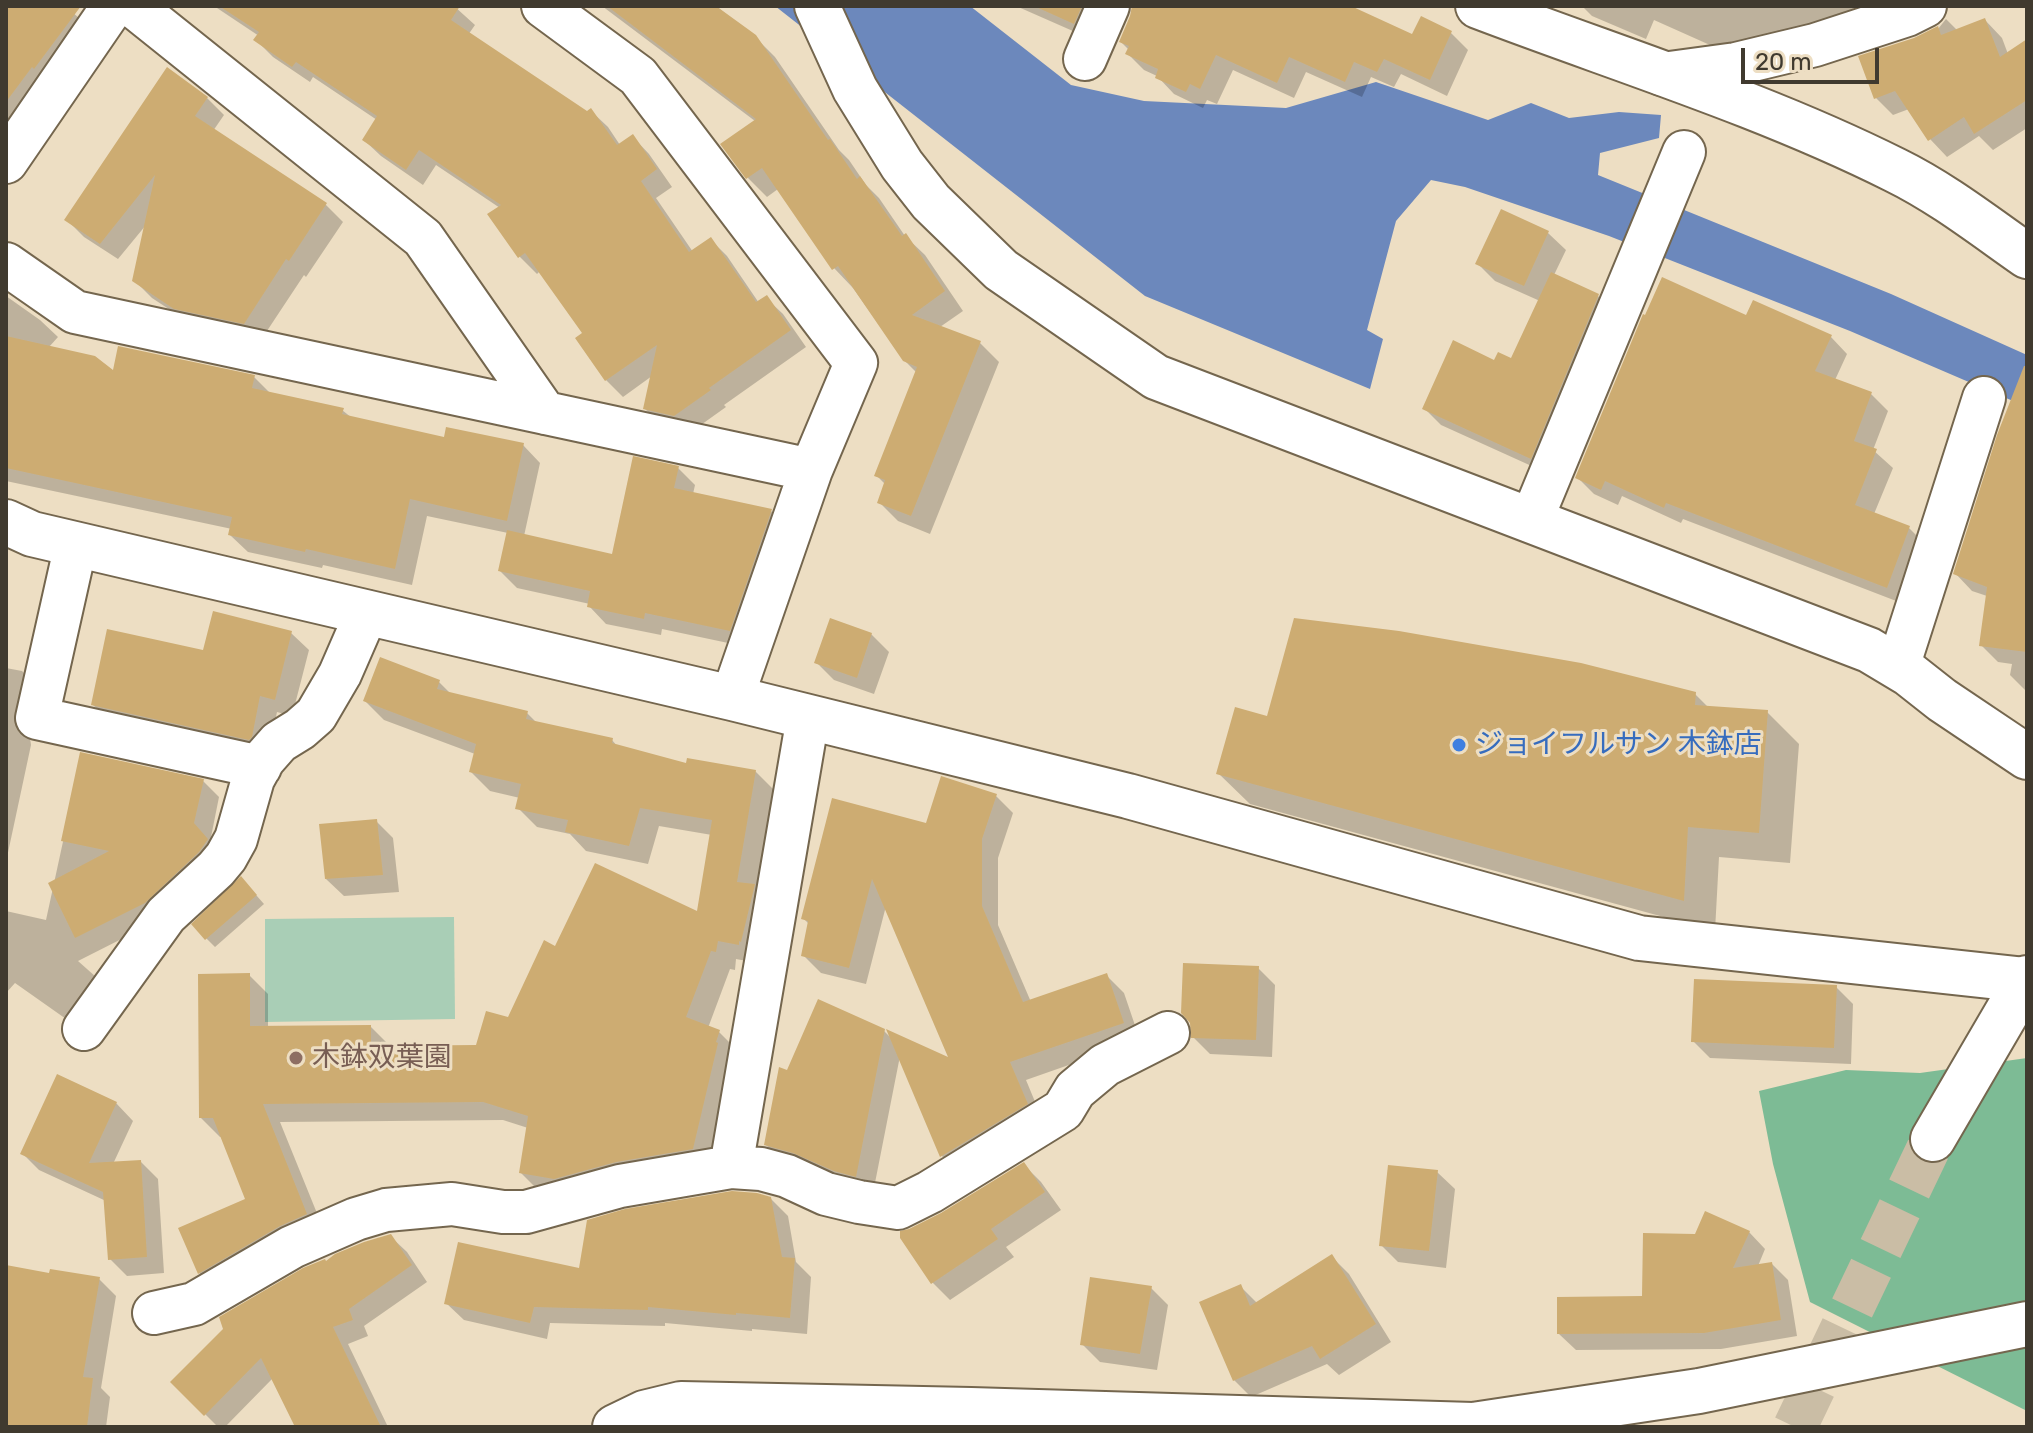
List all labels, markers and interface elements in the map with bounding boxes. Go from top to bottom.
scale bar [1745,32,1883,82]
text: 20 m [1755,48,1812,76]
place label: ジョイフルサン 木鉢店 [1475,728,1762,762]
marker: ジョイフルサン 木鉢店 [1450,736,1468,754]
place label: 木鉢双葉園 [312,1041,452,1075]
marker: 木鉢双葉園 [287,1049,305,1067]

